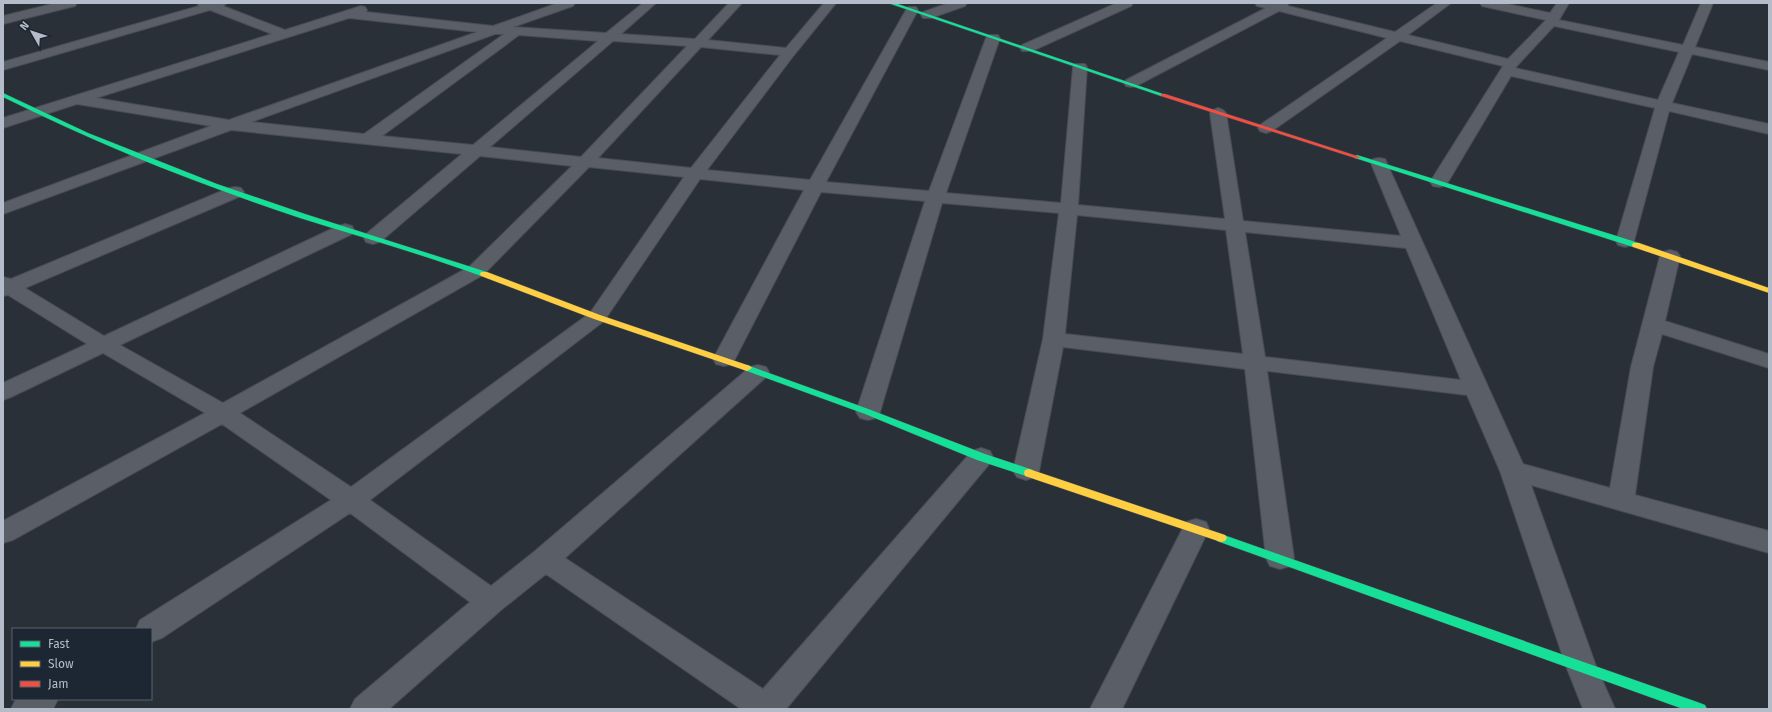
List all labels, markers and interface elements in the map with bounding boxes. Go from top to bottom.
north arrow [12,12,52,52]
text: N [17,19,32,33]
legend [12,628,152,700]
text: Fast [48,637,70,651]
text: Slow [48,657,74,671]
text: Jam [48,677,68,691]

